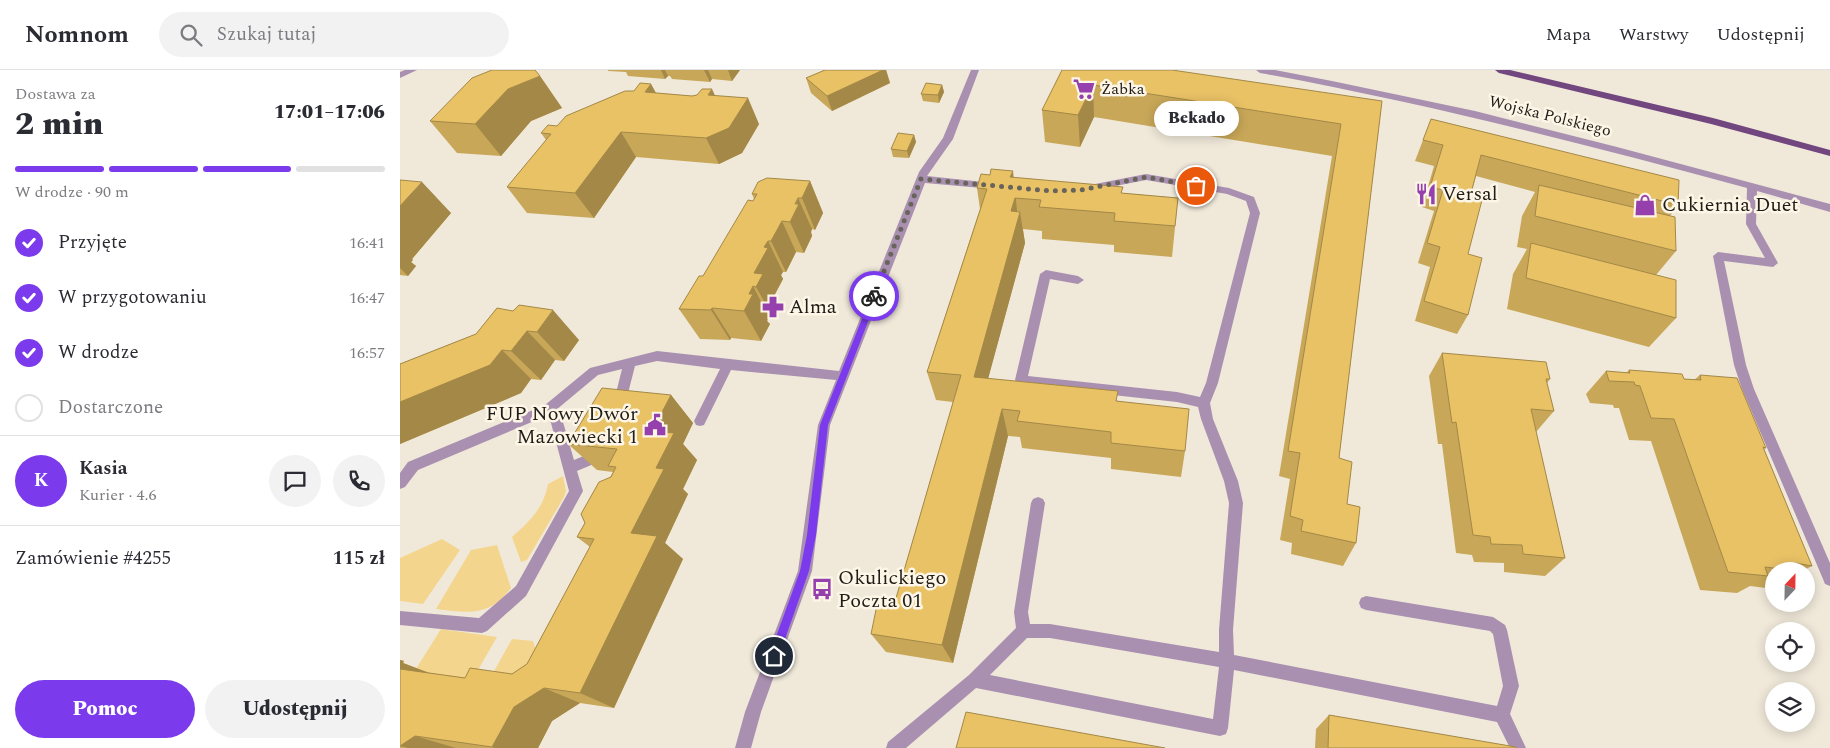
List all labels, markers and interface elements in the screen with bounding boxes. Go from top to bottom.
search box [159,12,509,57]
text: Nomnom [25,17,129,53]
text: Szukaj tutaj [217,20,317,49]
icon: search [177,21,205,49]
text: Mapa [1546,21,1591,48]
text: Warstwy [1619,21,1688,48]
text: Udostępnij [1716,21,1805,48]
supermarket icon: Żabka [1071,76,1097,102]
place label: Żabka [1101,77,1145,101]
text: Dostawa za [15,82,96,106]
street label: Wojska Polskiego [1486,89,1614,143]
text: 17:01–17:06 [274,98,385,127]
text: 2 min [15,100,103,149]
callout: Bekado [1154,101,1238,136]
text: Bekado [1168,106,1225,130]
pin [1175,165,1217,207]
icon: bag [1182,172,1210,200]
place label: Versal [1442,179,1498,209]
text: W drodze · 90 m [15,180,129,204]
restaurant icon: Versal [1413,181,1439,207]
place label: Cukiernia Duet [1662,190,1798,220]
shop icon: Cukiernia Duet [1632,192,1658,218]
text: Przyjęte [58,228,127,257]
icon: check [15,229,43,257]
text: 16:41 [349,231,385,255]
courier [849,271,899,321]
icon: bike [860,282,888,310]
text: W przygotowaniu [58,283,207,312]
icon: check [15,284,43,312]
text: 16:47 [349,286,385,310]
place label: Alma [789,292,837,322]
pharmacy icon: Alma [760,294,786,320]
text: W drodze [58,338,139,367]
icon: check [15,339,43,367]
text: 16:57 [349,341,385,365]
text: Dostarczone [58,393,163,422]
place label: FUP Nowy Dwór Mazowiecki 1 [486,399,638,452]
public building icon: FUP Nowy Dwór Mazowiecki 1 [642,412,668,438]
text: Kasia [79,454,128,483]
button: chat [269,455,321,507]
button: phone [333,455,385,507]
text: K [34,466,48,495]
text: Kurier · 4.6 [79,483,156,507]
text: Zamówienie #4255 [15,544,171,573]
text: 115 zł [333,544,385,573]
north arrow [1765,562,1815,612]
map controls [1765,562,1815,732]
place label: Okulickiego Poczta 01 [838,563,946,616]
bus stop icon: Okulickiego Poczta 01 [809,576,835,602]
button: locate [1765,622,1815,672]
pin [753,635,795,677]
icon: home [760,642,788,670]
button: Pomoc [15,680,195,738]
button: Udostępnij [205,680,385,738]
button: layers [1765,682,1815,732]

